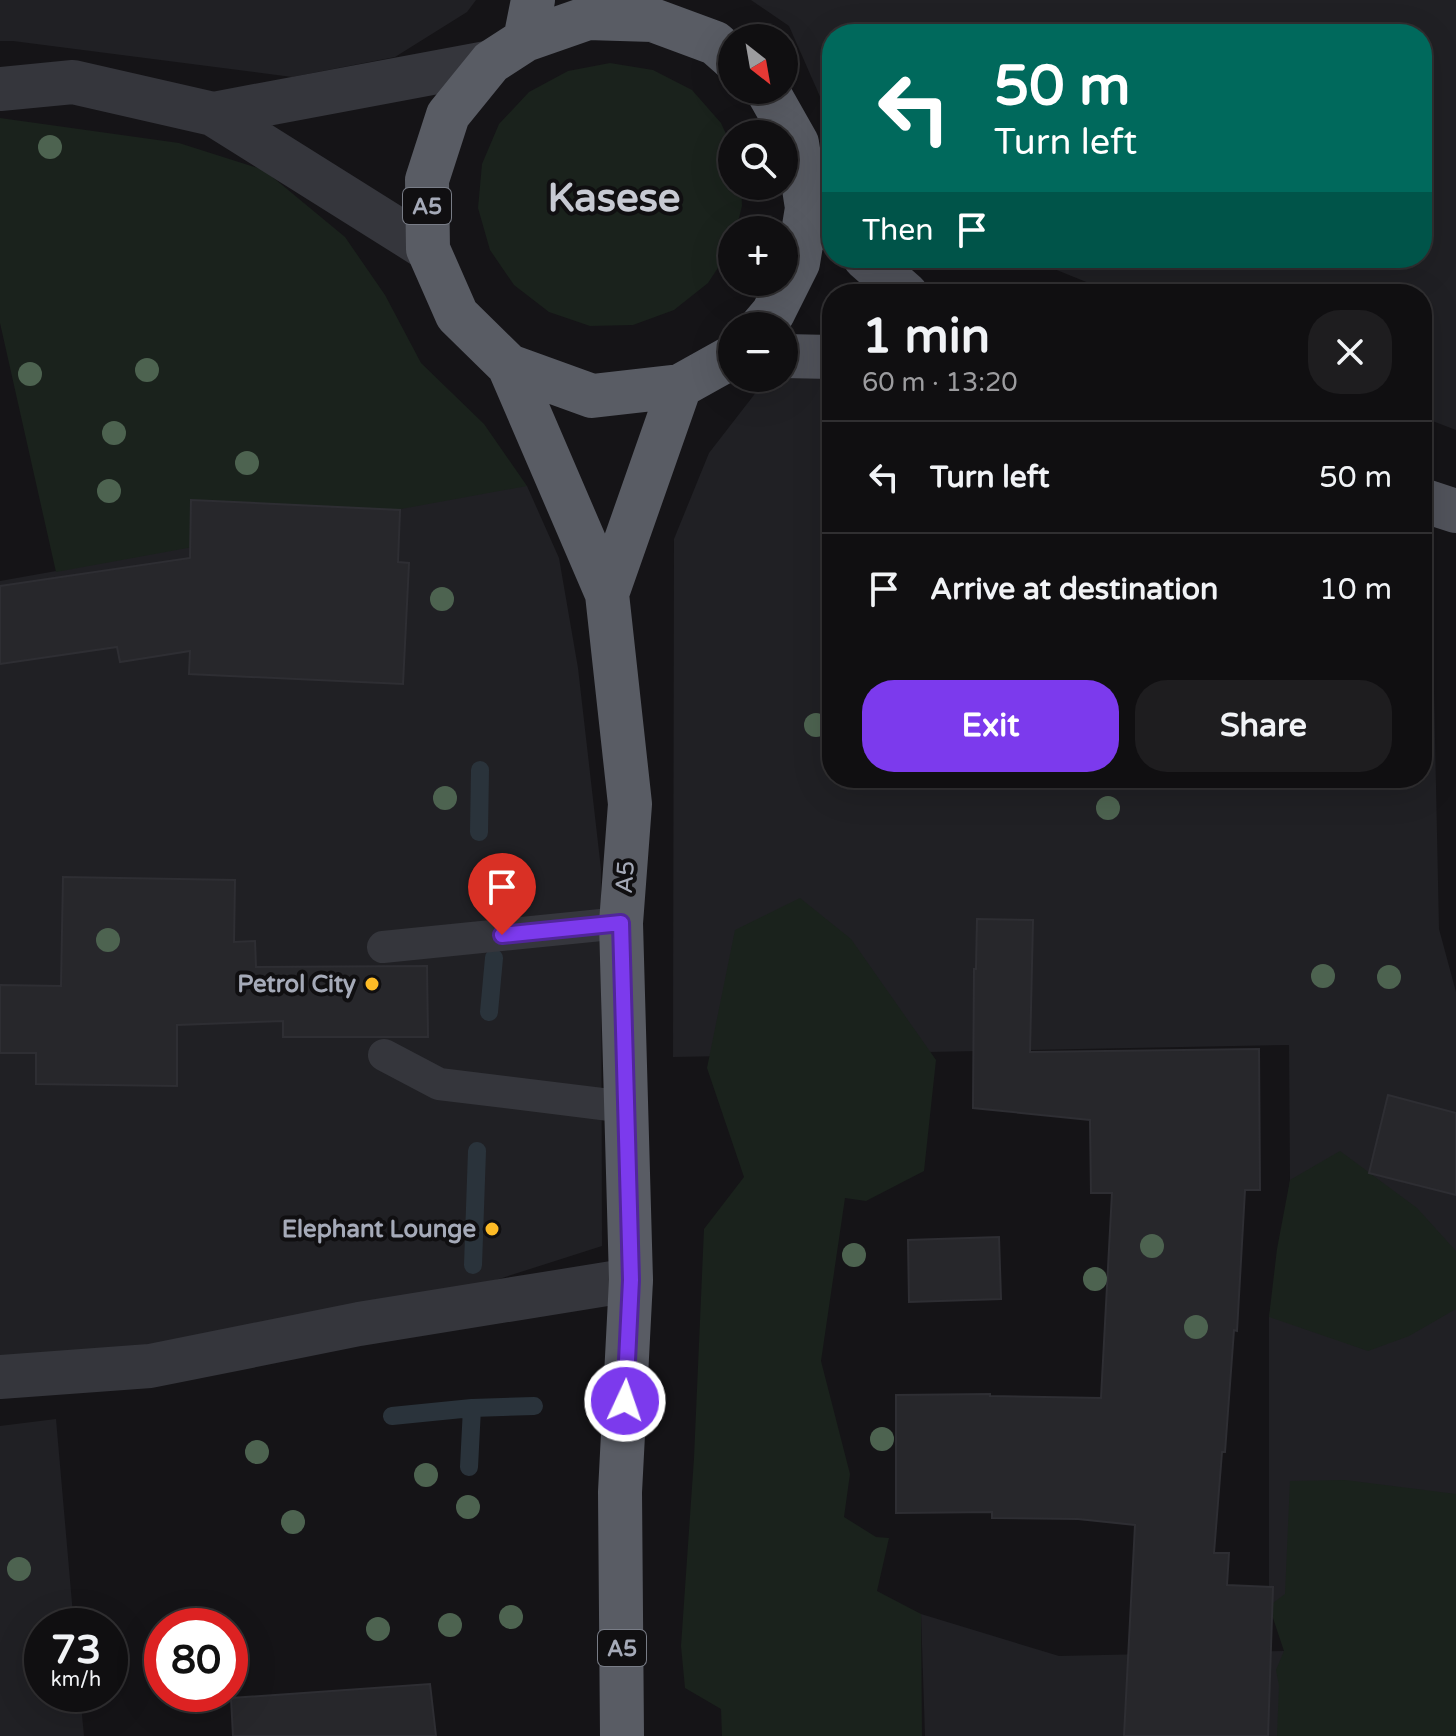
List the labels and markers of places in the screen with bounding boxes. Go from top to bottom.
pin [468,853,536,935]
place label: Petrol City [237,970,356,999]
marker: Petrol City [363,975,381,993]
place label: Elephant Lounge [282,1215,476,1244]
marker: Elephant Lounge [483,1220,501,1238]

